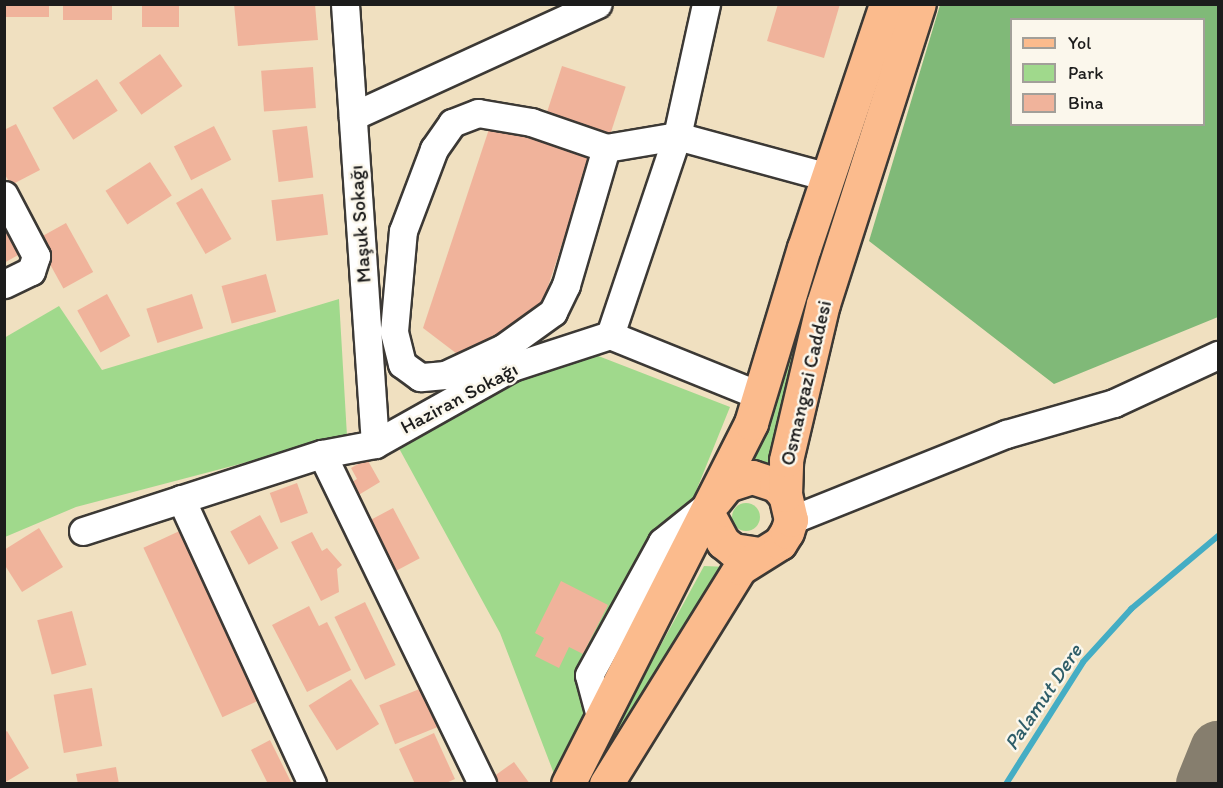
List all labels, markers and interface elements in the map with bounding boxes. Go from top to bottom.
legend [1010,18,1205,126]
text: Yol [1068,32,1091,54]
text: Park [1068,62,1103,84]
text: Bina [1068,92,1103,114]
street label: Maşuk Sokağı [344,164,376,284]
street label: Osmangazi Caddesi [775,298,837,468]
street label: Haziran Sokağı [396,357,522,439]
water label: Palamut Dere [998,639,1088,755]

